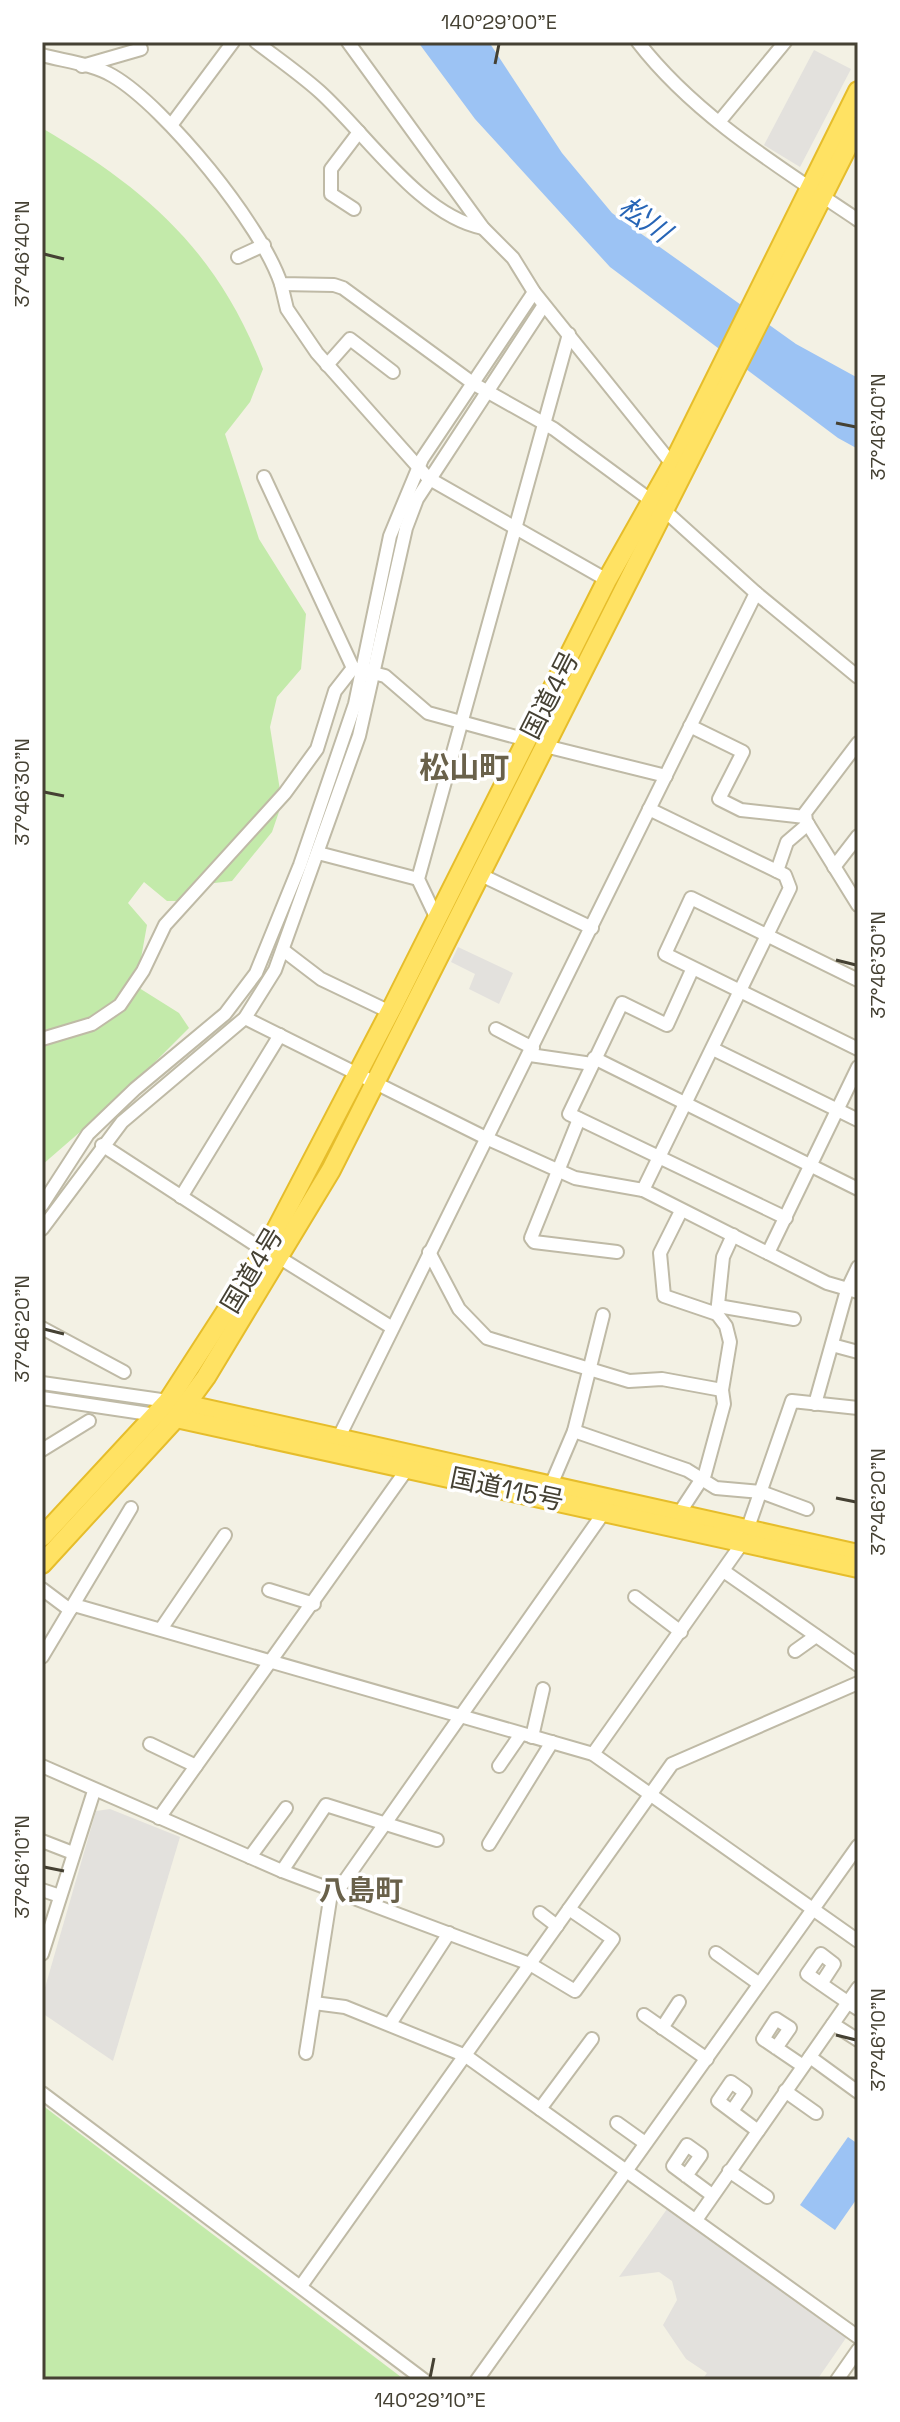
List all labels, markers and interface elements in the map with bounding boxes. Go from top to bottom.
text: 140°29'00"E [441,9,557,35]
water label: 松川 [612,188,681,252]
text: 37°46'40"N [9,201,35,308]
text: 37°46'40"N [865,374,891,481]
street label: 国道4号 [513,645,587,745]
text: 37°46'30"N [9,738,35,846]
district label: 松山町 [419,748,509,787]
text: 37°46'30"N [865,911,891,1019]
street label: 国道4号 [213,1221,291,1319]
text: 37°46'20"N [9,1275,35,1383]
text: 37°46'20"N [865,1448,891,1556]
street label: 国道115号 [447,1460,567,1518]
text: 37°46'10"N [9,1815,35,1919]
district label: 八島町 [319,1872,403,1908]
text: 37°46'10"N [865,1988,891,2092]
text: 140°29'10"E [374,2387,486,2413]

